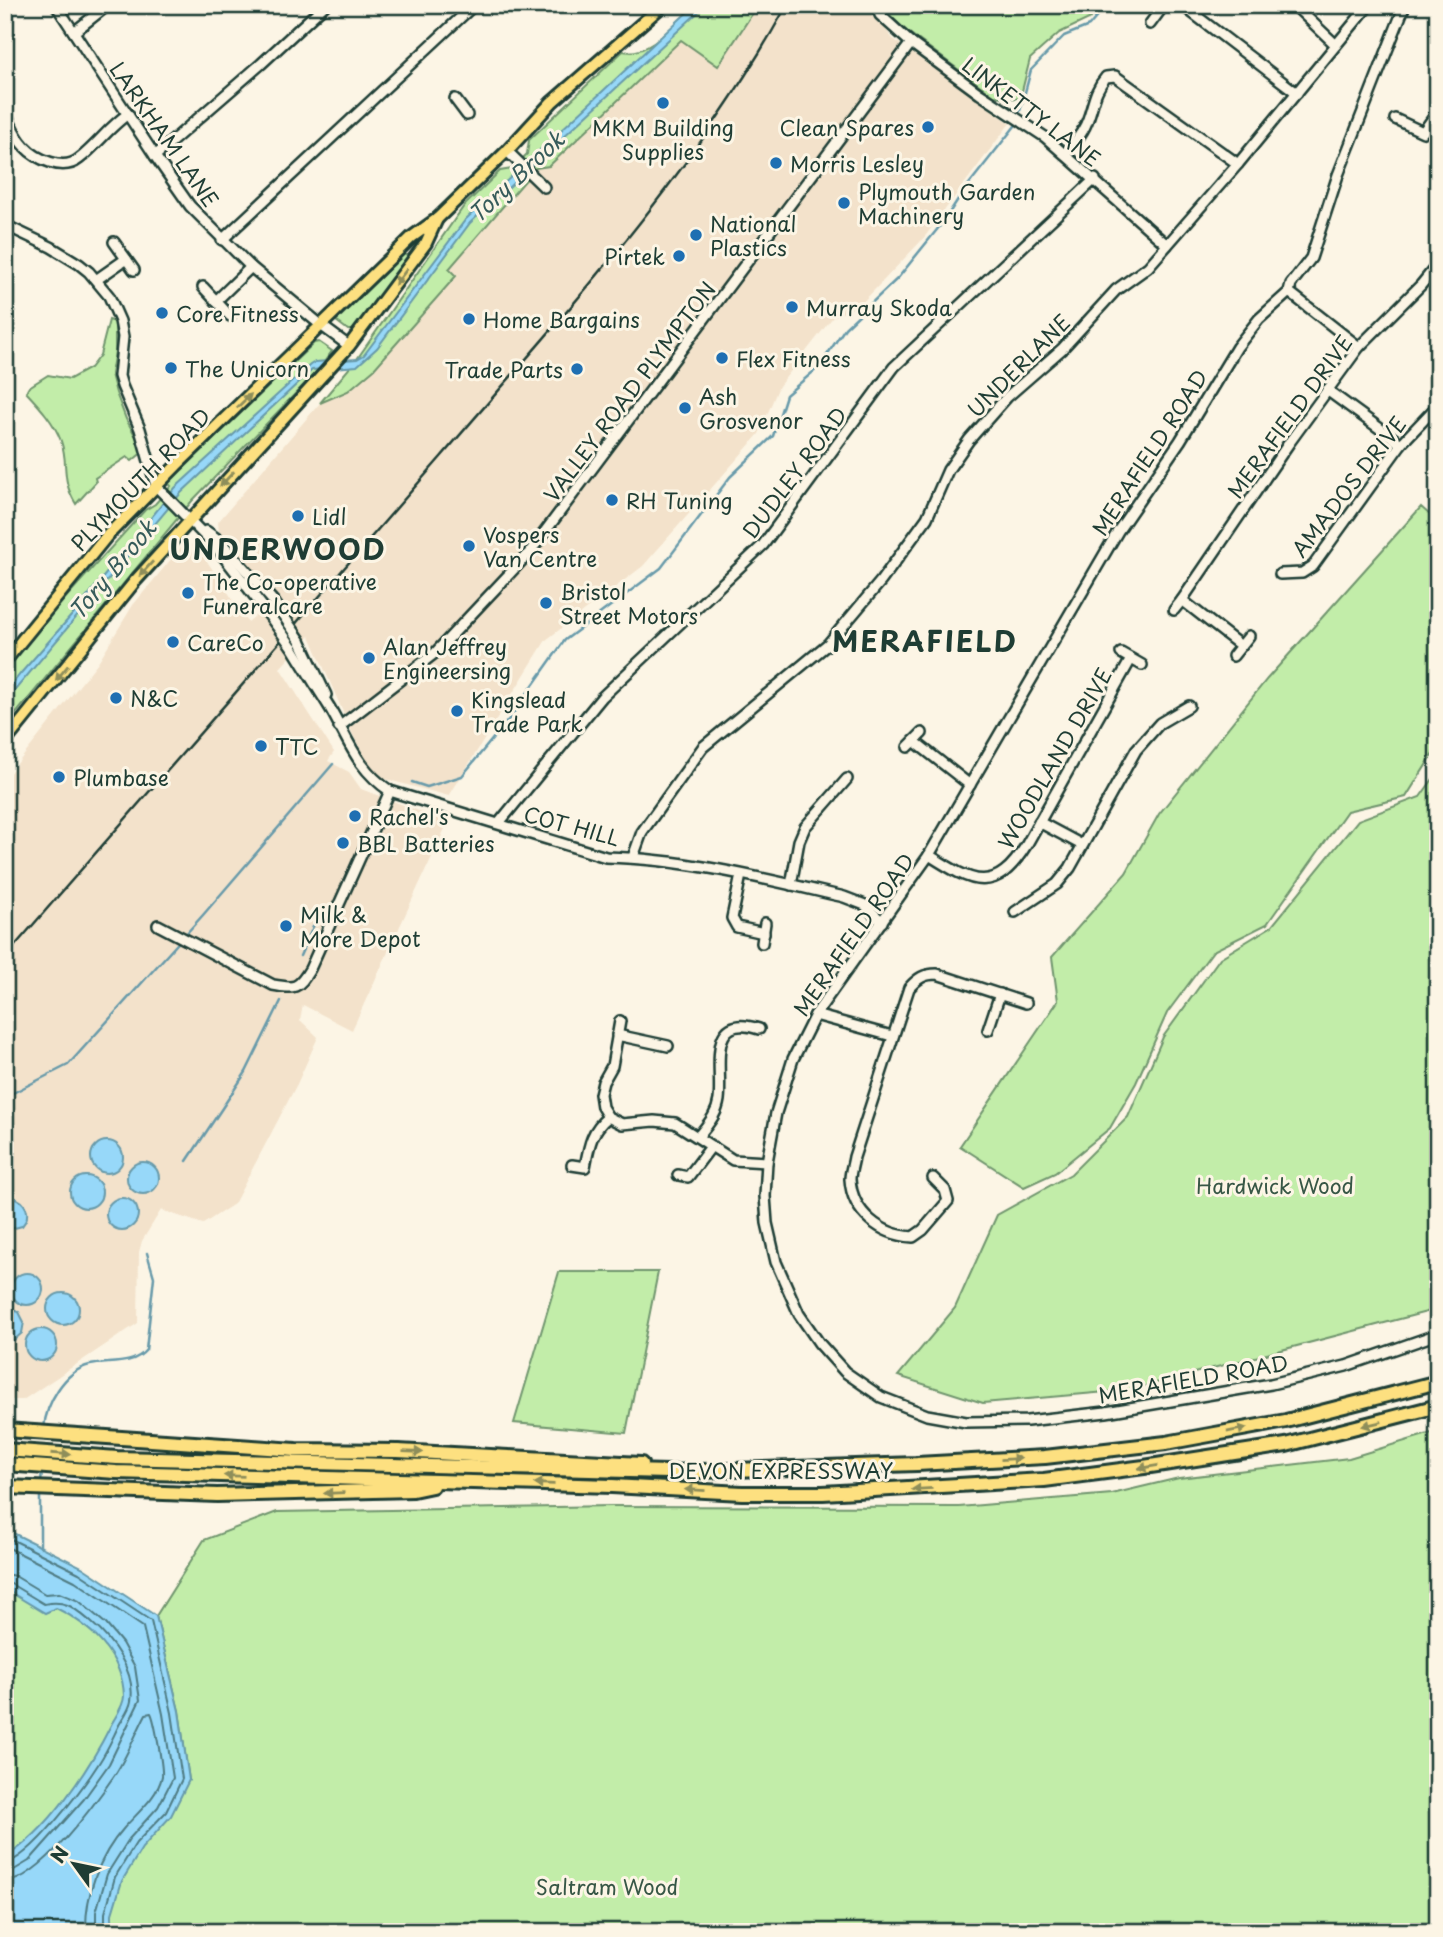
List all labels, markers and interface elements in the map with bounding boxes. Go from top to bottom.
street label: LINKETTY LANE [956,48,1108,174]
street label: LARKHAM LANE [103,55,227,213]
marker: MKM Building Supplies [655,95,671,111]
place label: MKM Building Supplies [592,111,734,167]
place label: Clean Spares [779,111,914,143]
marker: Clean Spares [920,119,936,135]
water label: Tory Brook [460,122,573,230]
place label: Morris Lesley [790,147,924,179]
marker: Morris Lesley [768,155,784,171]
place label: Plymouth Garden Machinery [858,175,1035,231]
marker: Plymouth Garden Machinery [836,195,852,211]
place label: National Plastics [710,207,796,263]
marker: National Plastics [688,227,704,243]
place label: Pirtek [604,240,665,272]
marker: Pirtek [671,248,687,264]
one-way arrow [395,268,409,286]
street label: VALLEY ROAD PLYMPTON [535,274,723,508]
place label: Murray Skoda [806,291,952,323]
place label: Core Fitness [176,297,299,329]
marker: Murray Skoda [784,299,800,315]
place label: Home Bargains [483,303,640,335]
marker: Core Fitness [154,305,170,321]
street label: UNDERLANE [959,306,1077,424]
marker: Home Bargains [461,311,477,327]
street label: MERAFIELD DRIVE [1219,328,1359,504]
place label: Flex Fitness [736,342,851,374]
marker: Flex Fitness [714,350,730,366]
place label: The Unicorn [185,352,309,384]
place label: Trade Parts [444,353,563,385]
marker: The Unicorn [163,360,179,376]
marker: Trade Parts [569,361,585,377]
street label: MERAFIELD ROAD [1083,363,1215,541]
place label: Ash Grosvenor [699,380,803,436]
one-way arrow [235,393,252,409]
street label: PLYMOUTH ROAD [63,400,217,558]
marker: Ash Grosvenor [677,400,693,416]
street label: DUDLEY ROAD [734,400,854,544]
street label: AMADOS DRIVE [1283,409,1413,563]
one-way arrow [220,470,236,487]
place label: RH Tuning [626,484,733,516]
marker: RH Tuning [604,492,620,508]
place label: Lidl [312,500,347,532]
marker: Lidl [290,508,306,524]
water label: Tory Brook [60,511,165,626]
place label: Vospers Van Centre [483,518,597,574]
district label: UNDERWOOD [169,527,387,570]
marker: Vospers Van Centre [461,538,477,554]
one-way arrow [138,560,154,578]
place label: The Co-operative Funeralcare [202,565,377,621]
place label: Bristol Street Motors [560,575,698,631]
marker: The Co-operative Funeralcare [180,585,196,601]
marker: Bristol Street Motors [538,595,554,611]
district label: MERAFIELD [832,619,1018,662]
place label: CareCo [187,626,264,658]
place label: Alan Jeffrey Engineersing [383,630,511,686]
marker: CareCo [165,634,181,650]
marker: Alan Jeffrey Engineersing [361,650,377,666]
street label: WOODLAND DRIVE [989,661,1119,855]
one-way arrow [54,663,69,681]
place label: N&C [130,682,178,714]
place label: Kingslead Trade Park [471,683,583,739]
marker: N&C [108,690,124,706]
marker: Kingslead Trade Park [449,703,465,719]
place label: TTC [275,730,319,762]
marker: TTC [253,738,269,754]
place label: Plumbase [73,761,169,793]
marker: Plumbase [51,769,67,785]
street label: COT HILL [520,797,624,853]
place label: Rachel's [369,800,449,832]
marker: Rachel's [347,808,363,824]
place label: BBL Batteries [357,827,495,859]
marker: BBL Batteries [335,835,351,851]
street label: MERAFIELD ROAD [785,846,921,1022]
place label: Milk & More Depot [300,898,421,954]
marker: Milk & More Depot [278,918,294,934]
park label: Hardwick Wood [1196,1169,1354,1201]
street label: MERAFIELD ROAD [1096,1346,1290,1410]
one-way arrow [1361,1419,1383,1430]
one-way arrow [1226,1424,1248,1435]
one-way arrow [402,1447,424,1458]
one-way arrow [50,1449,72,1460]
one-way arrow [1001,1453,1023,1464]
street label: DEVON EXPRESSWAY [669,1454,894,1486]
one-way arrow [1137,1461,1159,1472]
one-way arrow [223,1470,245,1481]
one-way arrow [533,1479,555,1490]
one-way arrow [911,1483,933,1494]
one-way arrow [684,1485,706,1496]
one-way arrow [322,1487,344,1499]
north arrow [38,1828,108,1898]
text: N [43,1840,75,1868]
park label: Saltram Wood [536,1870,678,1902]

